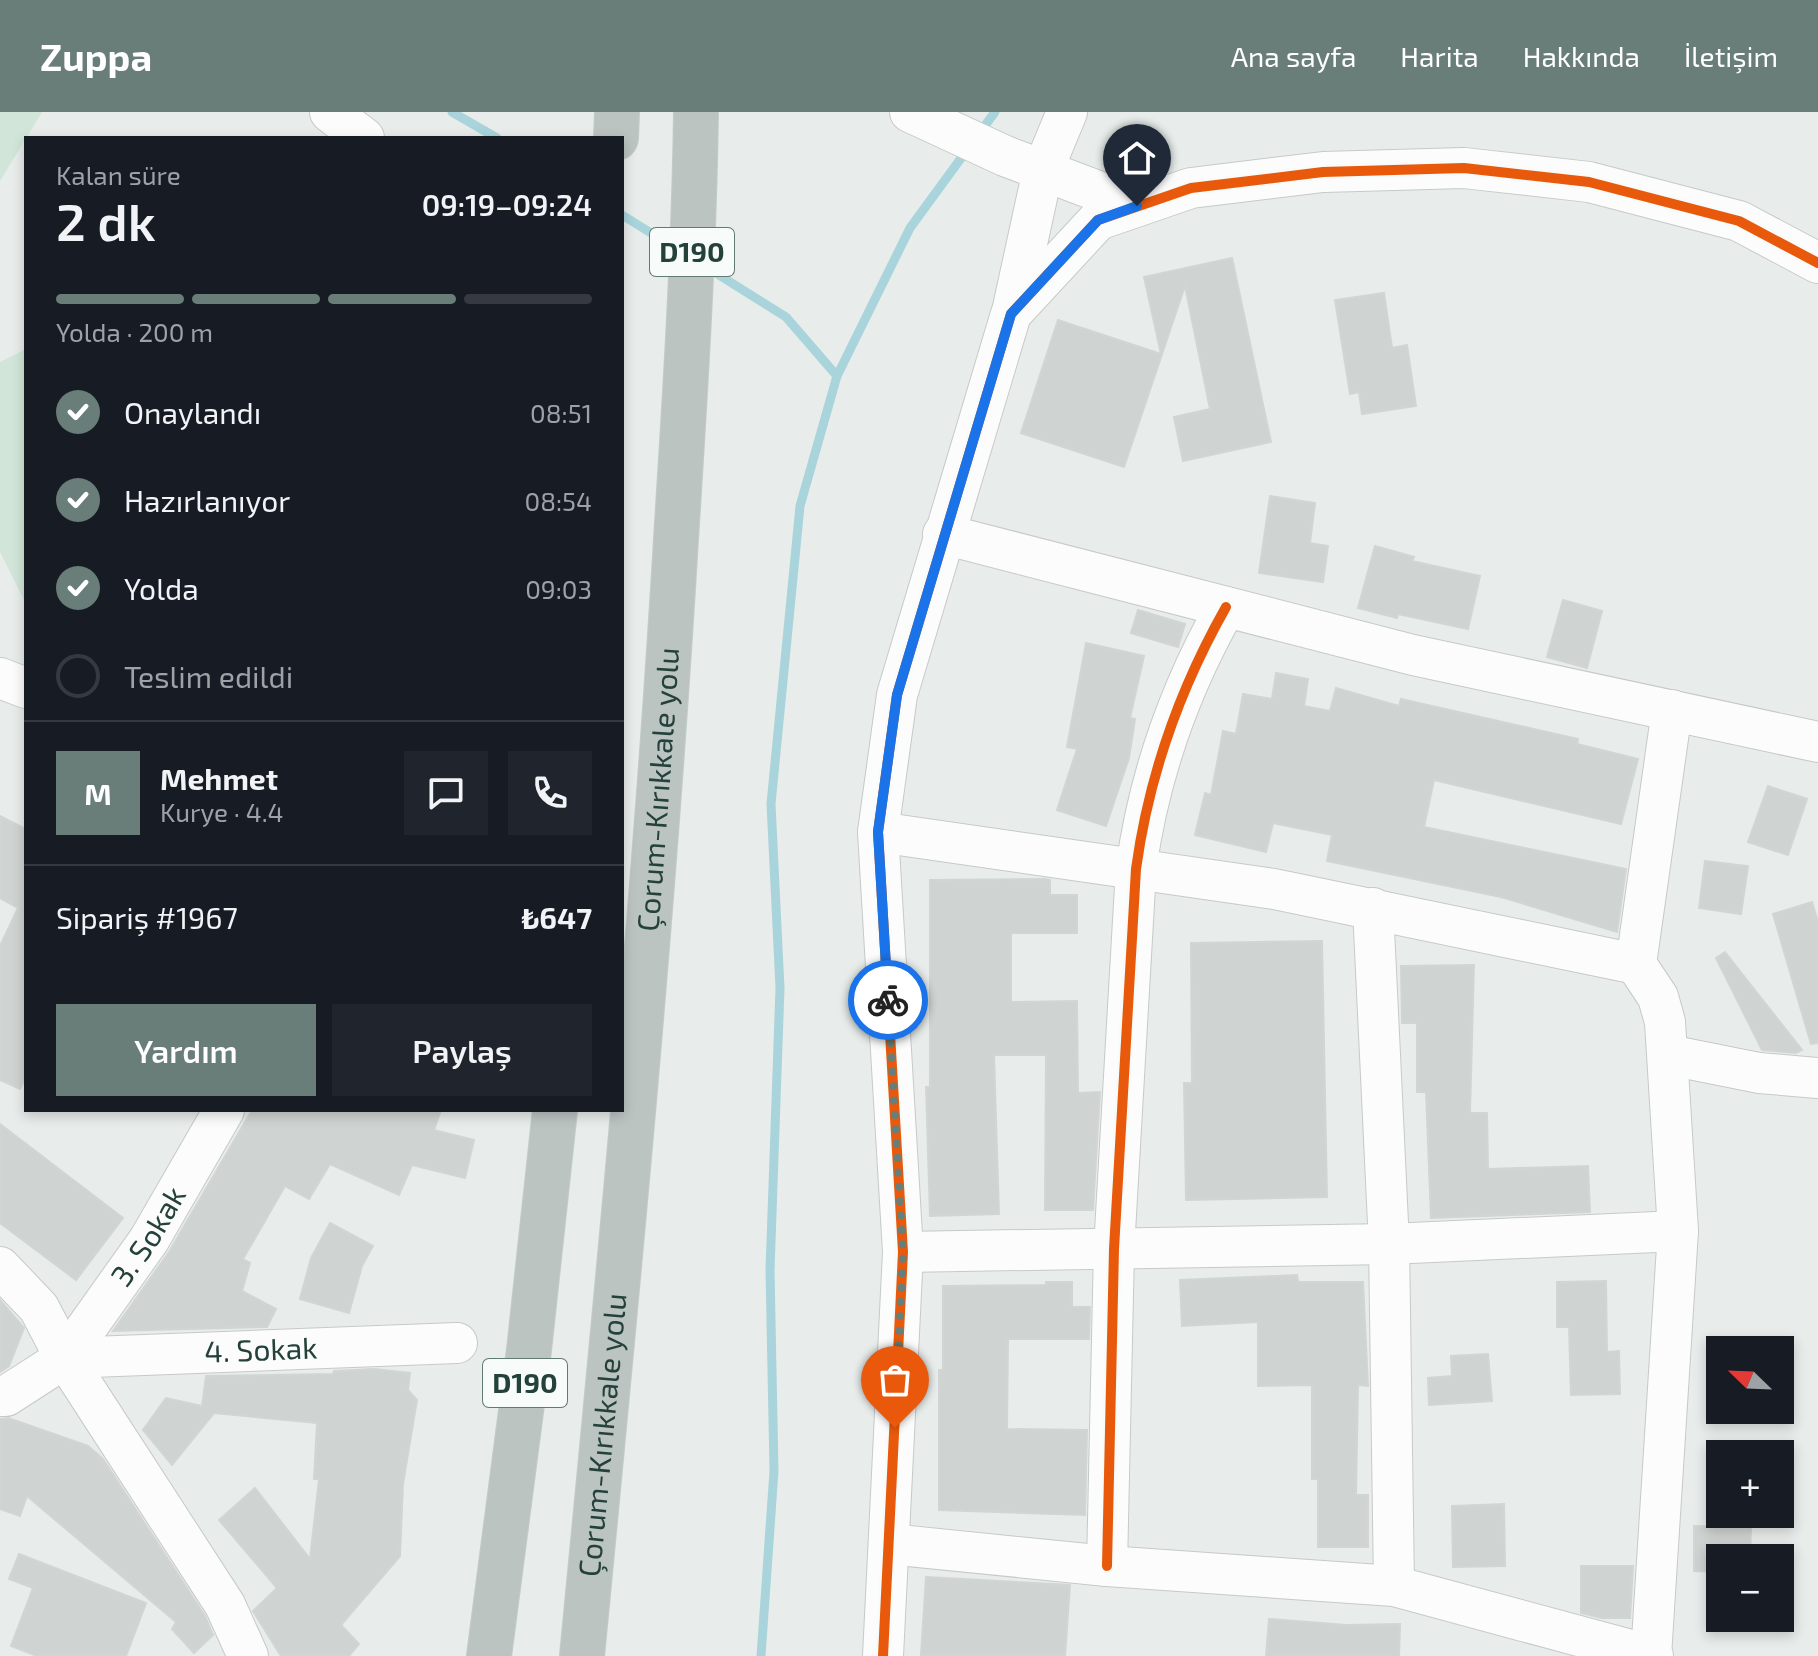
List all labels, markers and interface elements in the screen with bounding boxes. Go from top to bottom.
text: Zuppa [40,33,152,79]
text: Ana sayfa [1231,39,1356,73]
text: Harita [1400,39,1479,73]
text: Hakkında [1523,39,1640,73]
text: İletişim [1684,39,1778,73]
pin [1103,124,1171,206]
icon: home [1115,136,1159,180]
text: Kalan süre [56,159,181,190]
text: 09:19–09:24 [422,186,592,222]
text: 2 dk [56,189,156,251]
road number: D190 [650,228,734,276]
text: Yolda · 200 m [56,316,213,347]
icon: check [56,390,100,434]
text: Onaylandı [124,394,261,430]
text: 08:51 [530,397,592,428]
icon: check [56,478,100,522]
text: Hazırlanıyor [124,482,290,518]
text: 08:54 [524,485,592,516]
icon: check [56,566,100,610]
text: Yolda [124,570,199,606]
text: 09:03 [525,573,592,604]
street label: Çorum-Kırıkkale yolu [628,646,685,933]
text: Teslim edildi [124,658,293,694]
button: chat [404,751,488,835]
button: phone [508,751,592,835]
text: Mehmet [160,760,278,796]
text: M [84,775,112,811]
text: Kurye · 4.4 [160,796,284,827]
text: Sipariş #1967 [56,899,238,935]
text: ₺647 [521,899,592,935]
courier [848,960,928,1040]
icon: bike [866,978,910,1022]
button: Yardım [56,1004,316,1096]
button: Paylaş [332,1004,592,1096]
street label: 3. Sokak [102,1179,192,1292]
street label: Çorum-Kırıkkale yolu [570,1291,633,1578]
street label: 4. Sokak [204,1328,318,1369]
north arrow [1706,1336,1794,1424]
map controls [1706,1336,1794,1632]
pin [861,1346,929,1428]
icon: bag [873,1358,917,1402]
road number: D190 [483,1359,567,1407]
button: + [1706,1440,1794,1528]
button: − [1706,1544,1794,1632]

